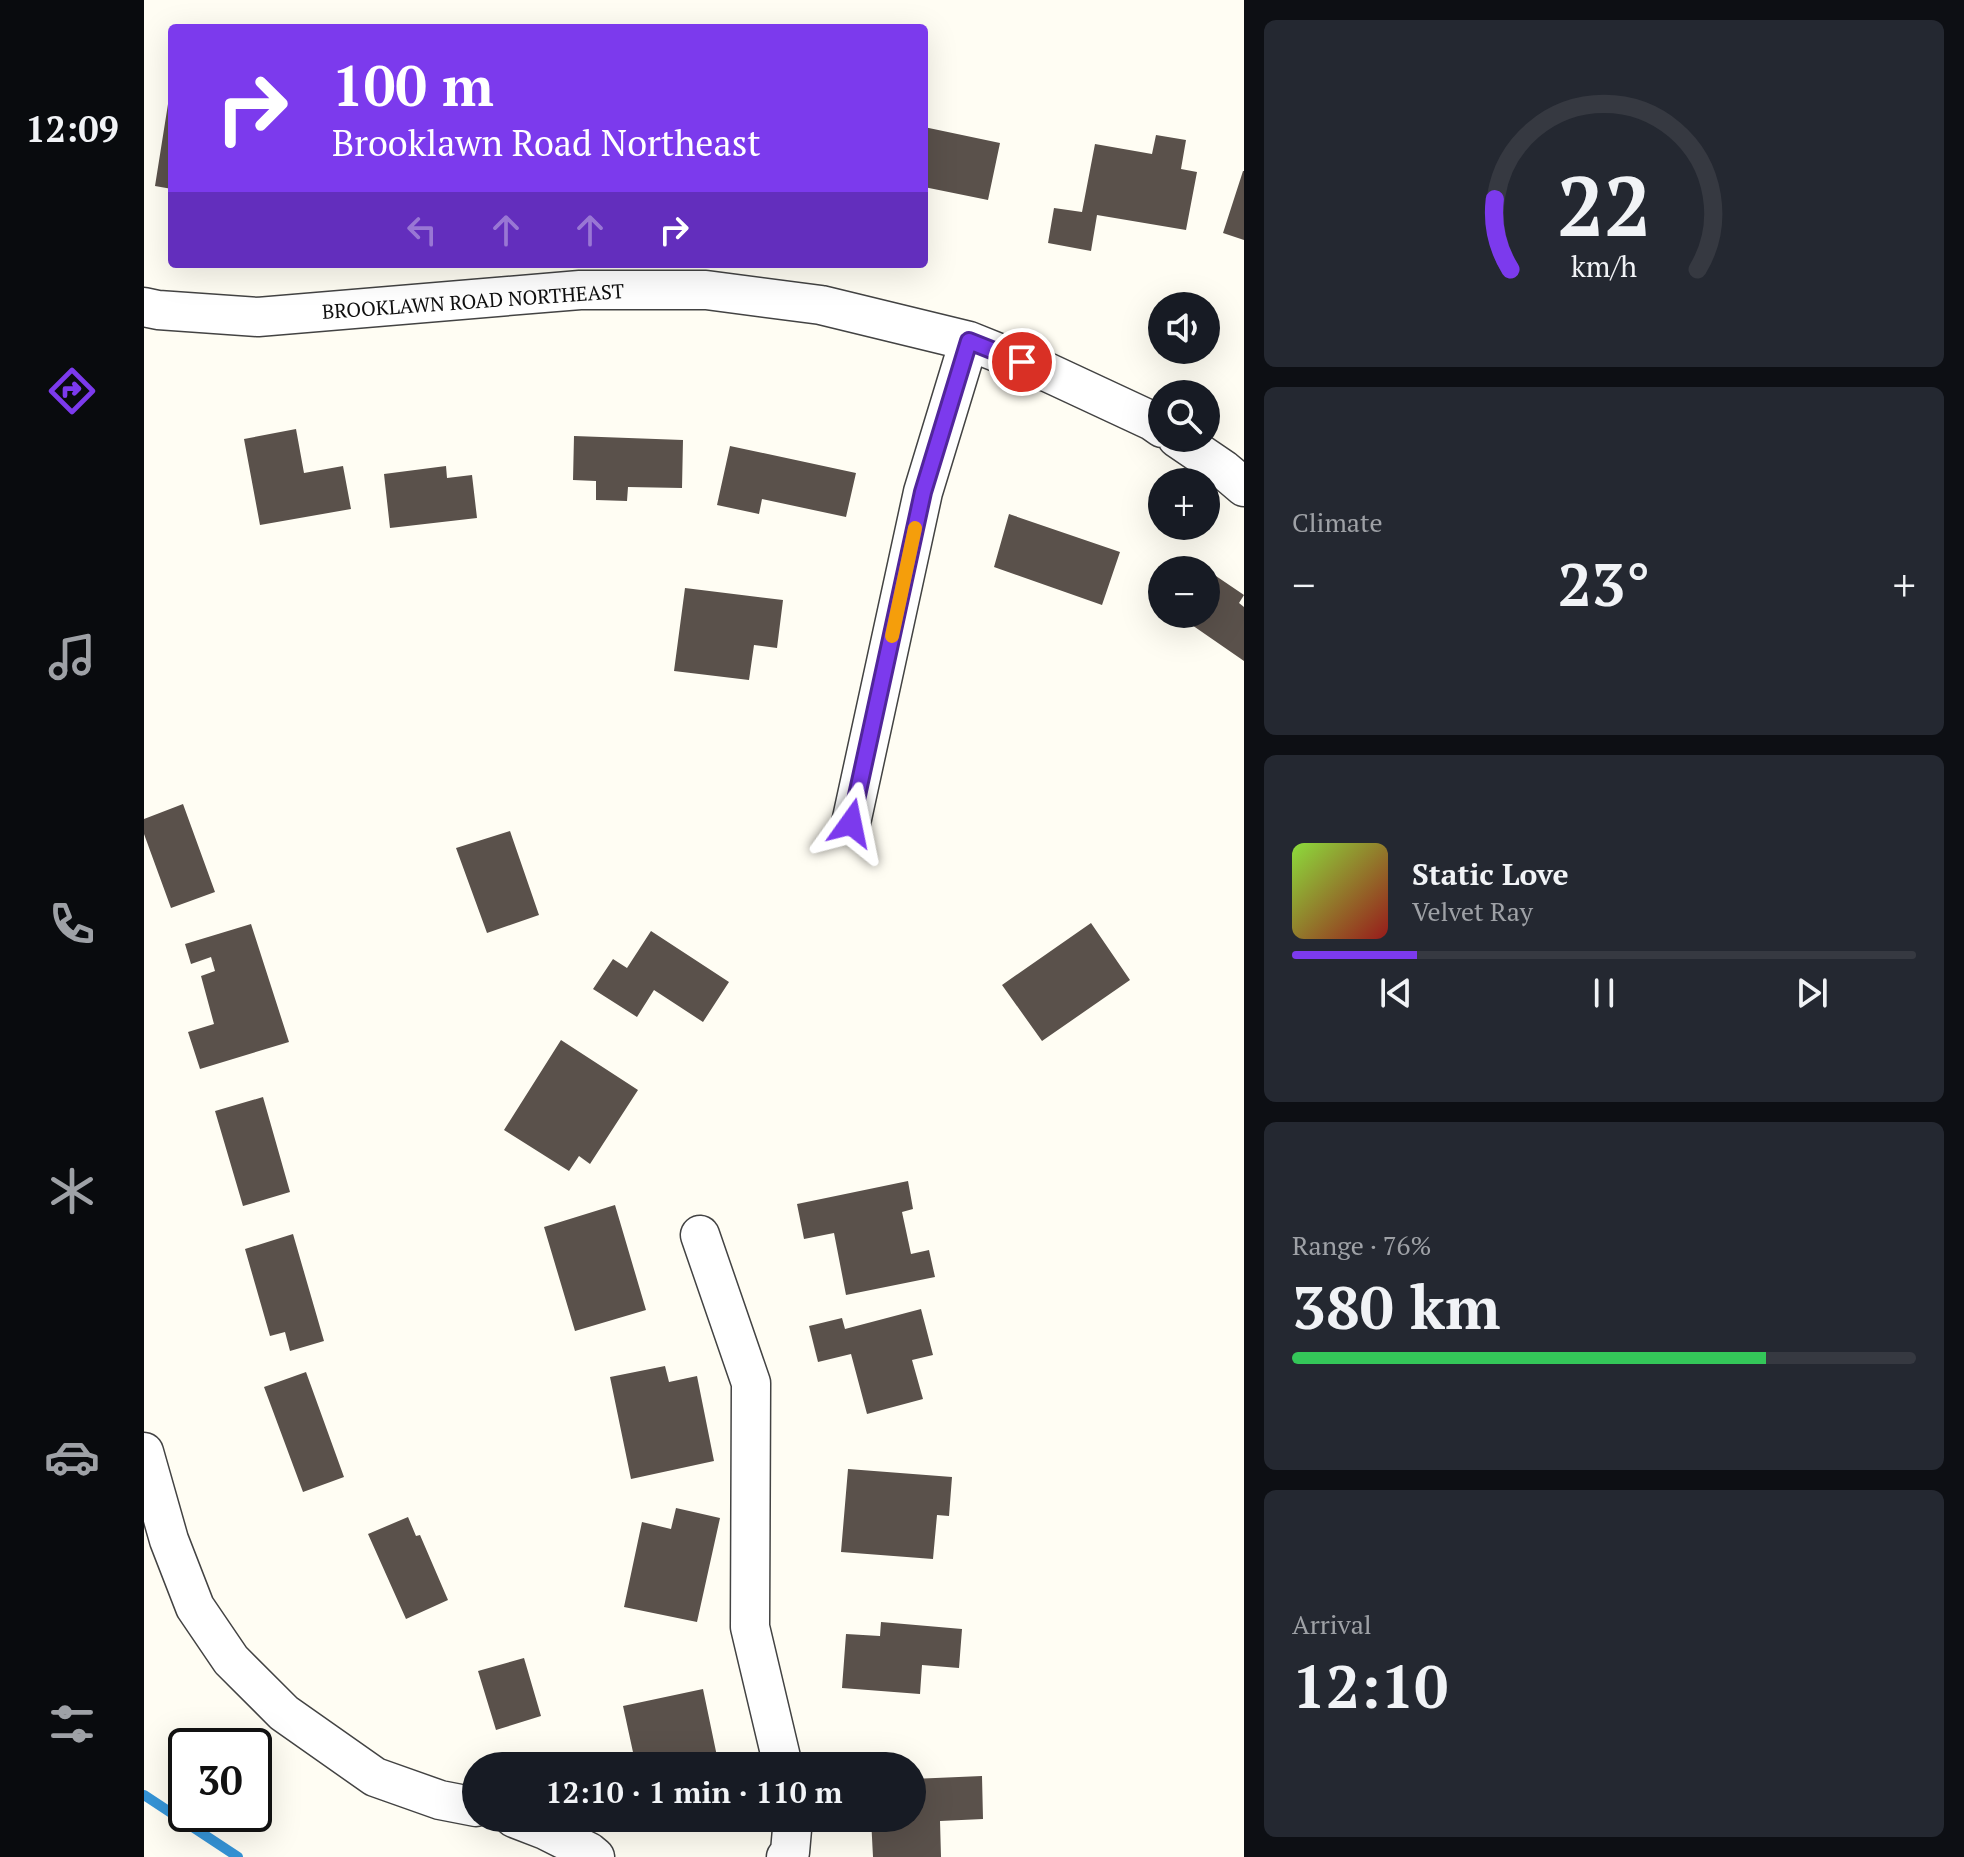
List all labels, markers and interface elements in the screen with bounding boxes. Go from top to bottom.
text: 100 m [332,48,494,122]
icon: right [200,56,304,160]
text: 12:09 [25,105,119,152]
text: Brooklawn Road Northeast [332,119,761,166]
text: 22 [1557,149,1651,259]
icon: left [400,208,444,252]
icon: ahead [484,208,528,252]
icon: ahead [568,208,612,252]
icon: right [652,208,696,252]
text: km/h [1571,247,1637,285]
street label: BROOKLAWN ROAD NORTHEAST [321,277,625,325]
map controls [1148,292,1220,628]
button: sound [1148,292,1220,364]
pin [988,328,1056,396]
icon: arrive [1000,340,1044,384]
icon: directions [44,363,100,419]
button: search [1148,380,1220,452]
button: + [1148,468,1220,540]
text: Climate [1292,505,1383,539]
text: 23° [1558,544,1650,623]
text: − [1292,555,1315,614]
text: + [1893,555,1916,614]
button: − [1148,556,1220,628]
icon: music [44,629,100,685]
position arrow [809,781,893,865]
text: Static Love [1412,854,1569,894]
text: Velvet Ray [1412,894,1533,928]
icon: phone [44,896,100,952]
icon: previous [1374,971,1418,1015]
icon: pause [1582,971,1626,1015]
icon: next [1790,971,1834,1015]
icon: climate [44,1163,100,1219]
text: Range · 76% [1292,1228,1431,1262]
text: 380 km [1292,1267,1500,1346]
icon: car [44,1429,100,1485]
text: Arrival [1292,1607,1372,1641]
text: 12:10 [1292,1646,1448,1725]
icon: filters [44,1696,100,1752]
speed limit sign: 30 [168,1728,272,1832]
text: 12:10 · 1 min · 110 m [546,1772,842,1812]

